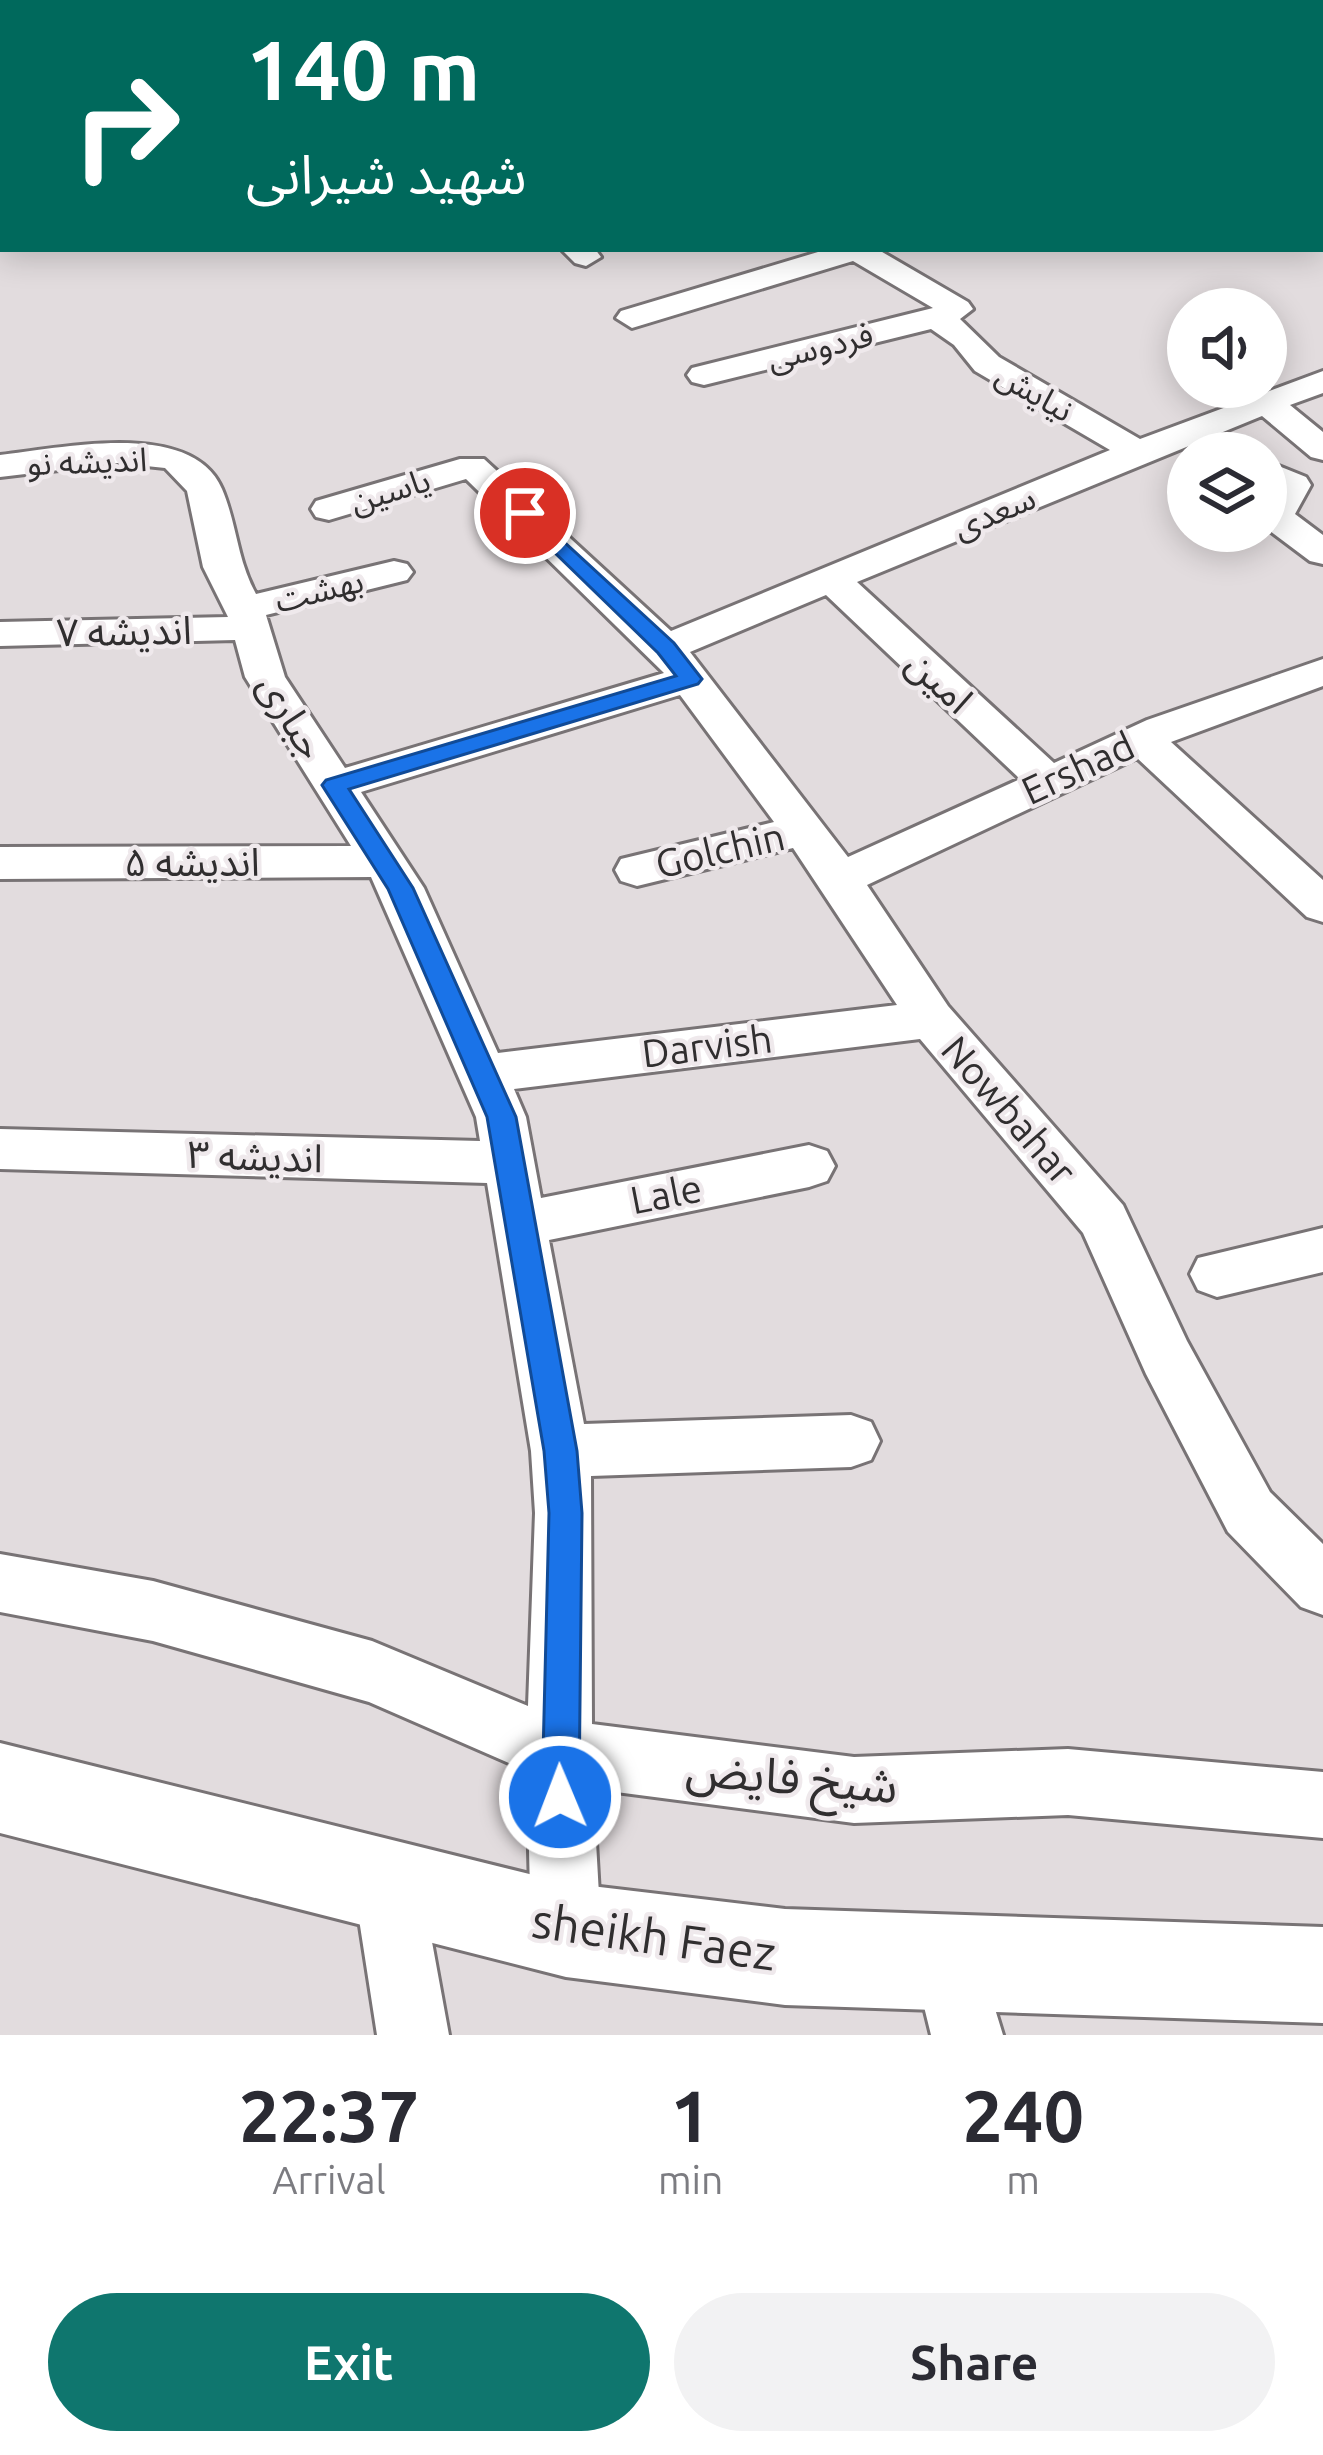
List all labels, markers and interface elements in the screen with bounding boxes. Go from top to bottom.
text: 140 m [246,22,480,116]
icon: right [48,48,204,204]
text: شهید شیرانی [246,144,527,204]
map controls [1167,288,1287,552]
button: sound [1167,288,1287,408]
street label: فردوسی [763,315,877,378]
street label: نیایش [989,355,1080,430]
button: layers [1167,432,1287,552]
street label: اندیشه نو [26,440,148,483]
street label: یاسین [345,460,435,521]
pin [474,462,576,564]
street label: سعدی [947,478,1041,547]
icon: arrive [492,480,558,546]
street label: بهشت [271,561,367,619]
street label: اندیشه ۷ [56,608,192,653]
street label: امین [898,640,982,723]
street label: جباری [249,665,334,767]
street label: Ershad [1015,723,1141,812]
street label: Golchin [651,814,789,885]
street label: اندیشه ۵ [124,840,260,883]
street label: Darvish [639,1016,775,1075]
street label: Nowbahar [934,1027,1085,1192]
street label: اندیشه ۳ [187,1132,323,1180]
street label: Lale [627,1166,705,1221]
position arrow [497,1734,623,1860]
street label: شیخ فایض [683,1740,900,1822]
street label: sheikh Faez [529,1892,780,1980]
text: 22:37 [239,2075,419,2156]
text: 1 [670,2075,711,2156]
text: 240 [962,2075,1084,2156]
text: Arrival [272,2158,386,2201]
text: min [658,2158,723,2201]
text: m [1006,2158,1040,2201]
button: Exit [48,2293,650,2431]
button: Share [674,2293,1275,2431]

